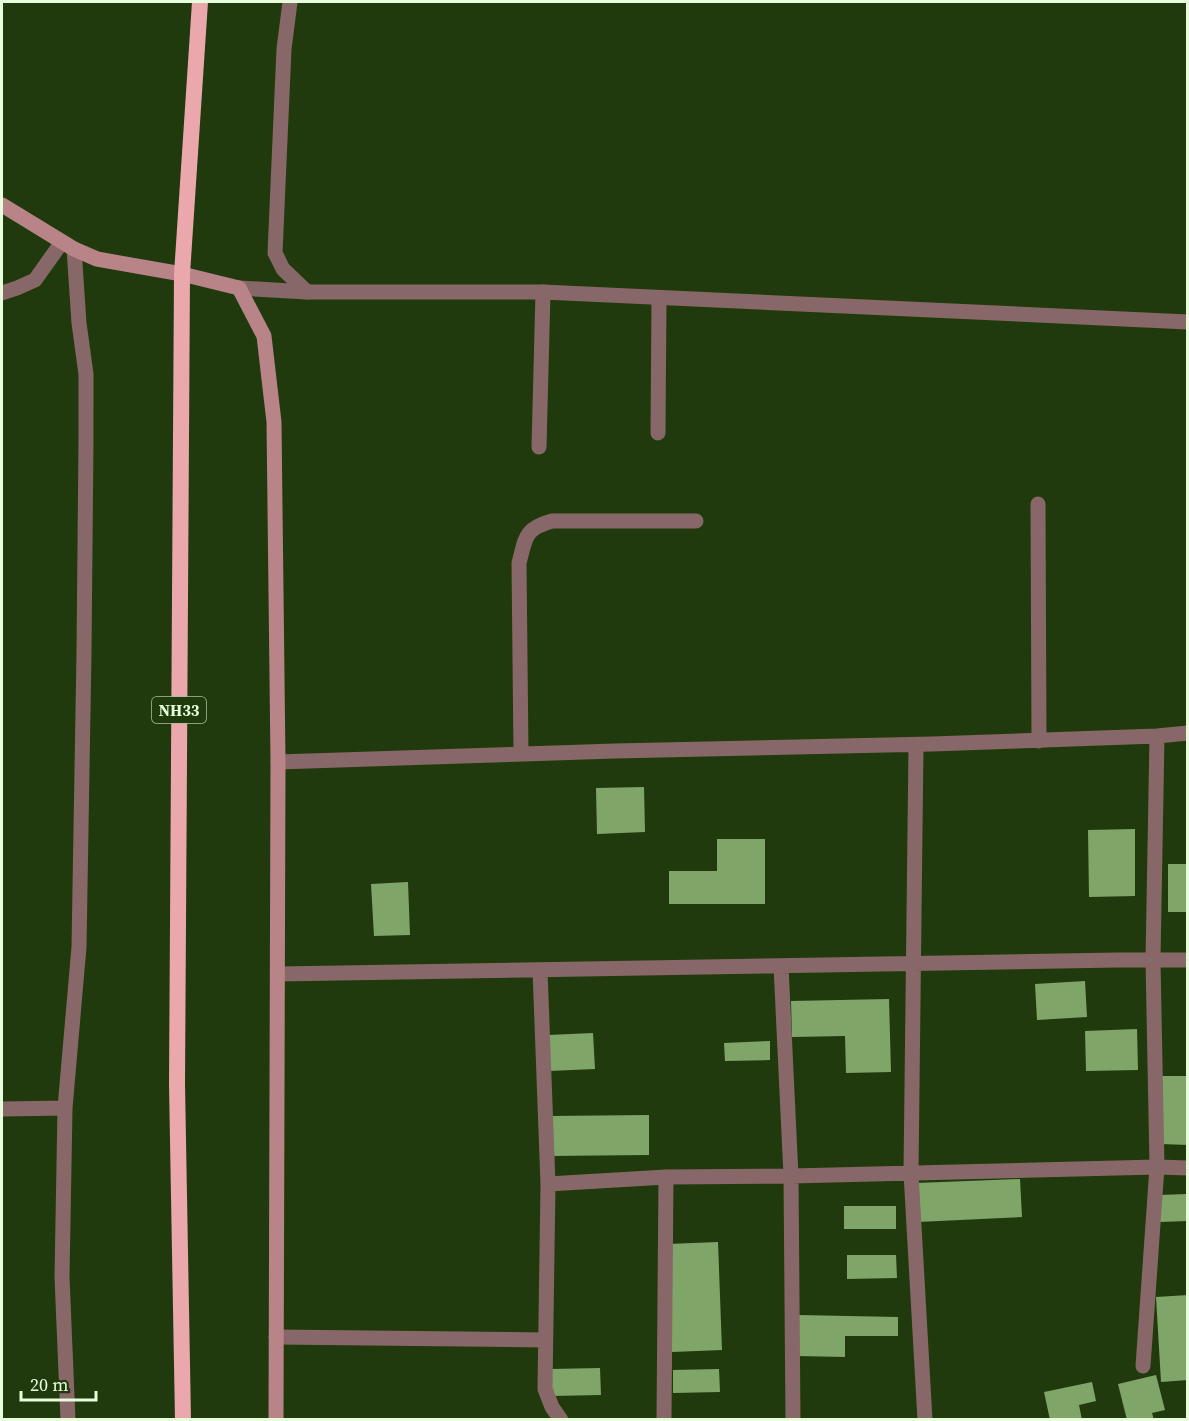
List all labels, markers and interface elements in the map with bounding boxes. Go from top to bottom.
road number: NH33 [152,697,206,723]
scale bar [21,1364,96,1402]
text: 20 m [30,1372,68,1397]

